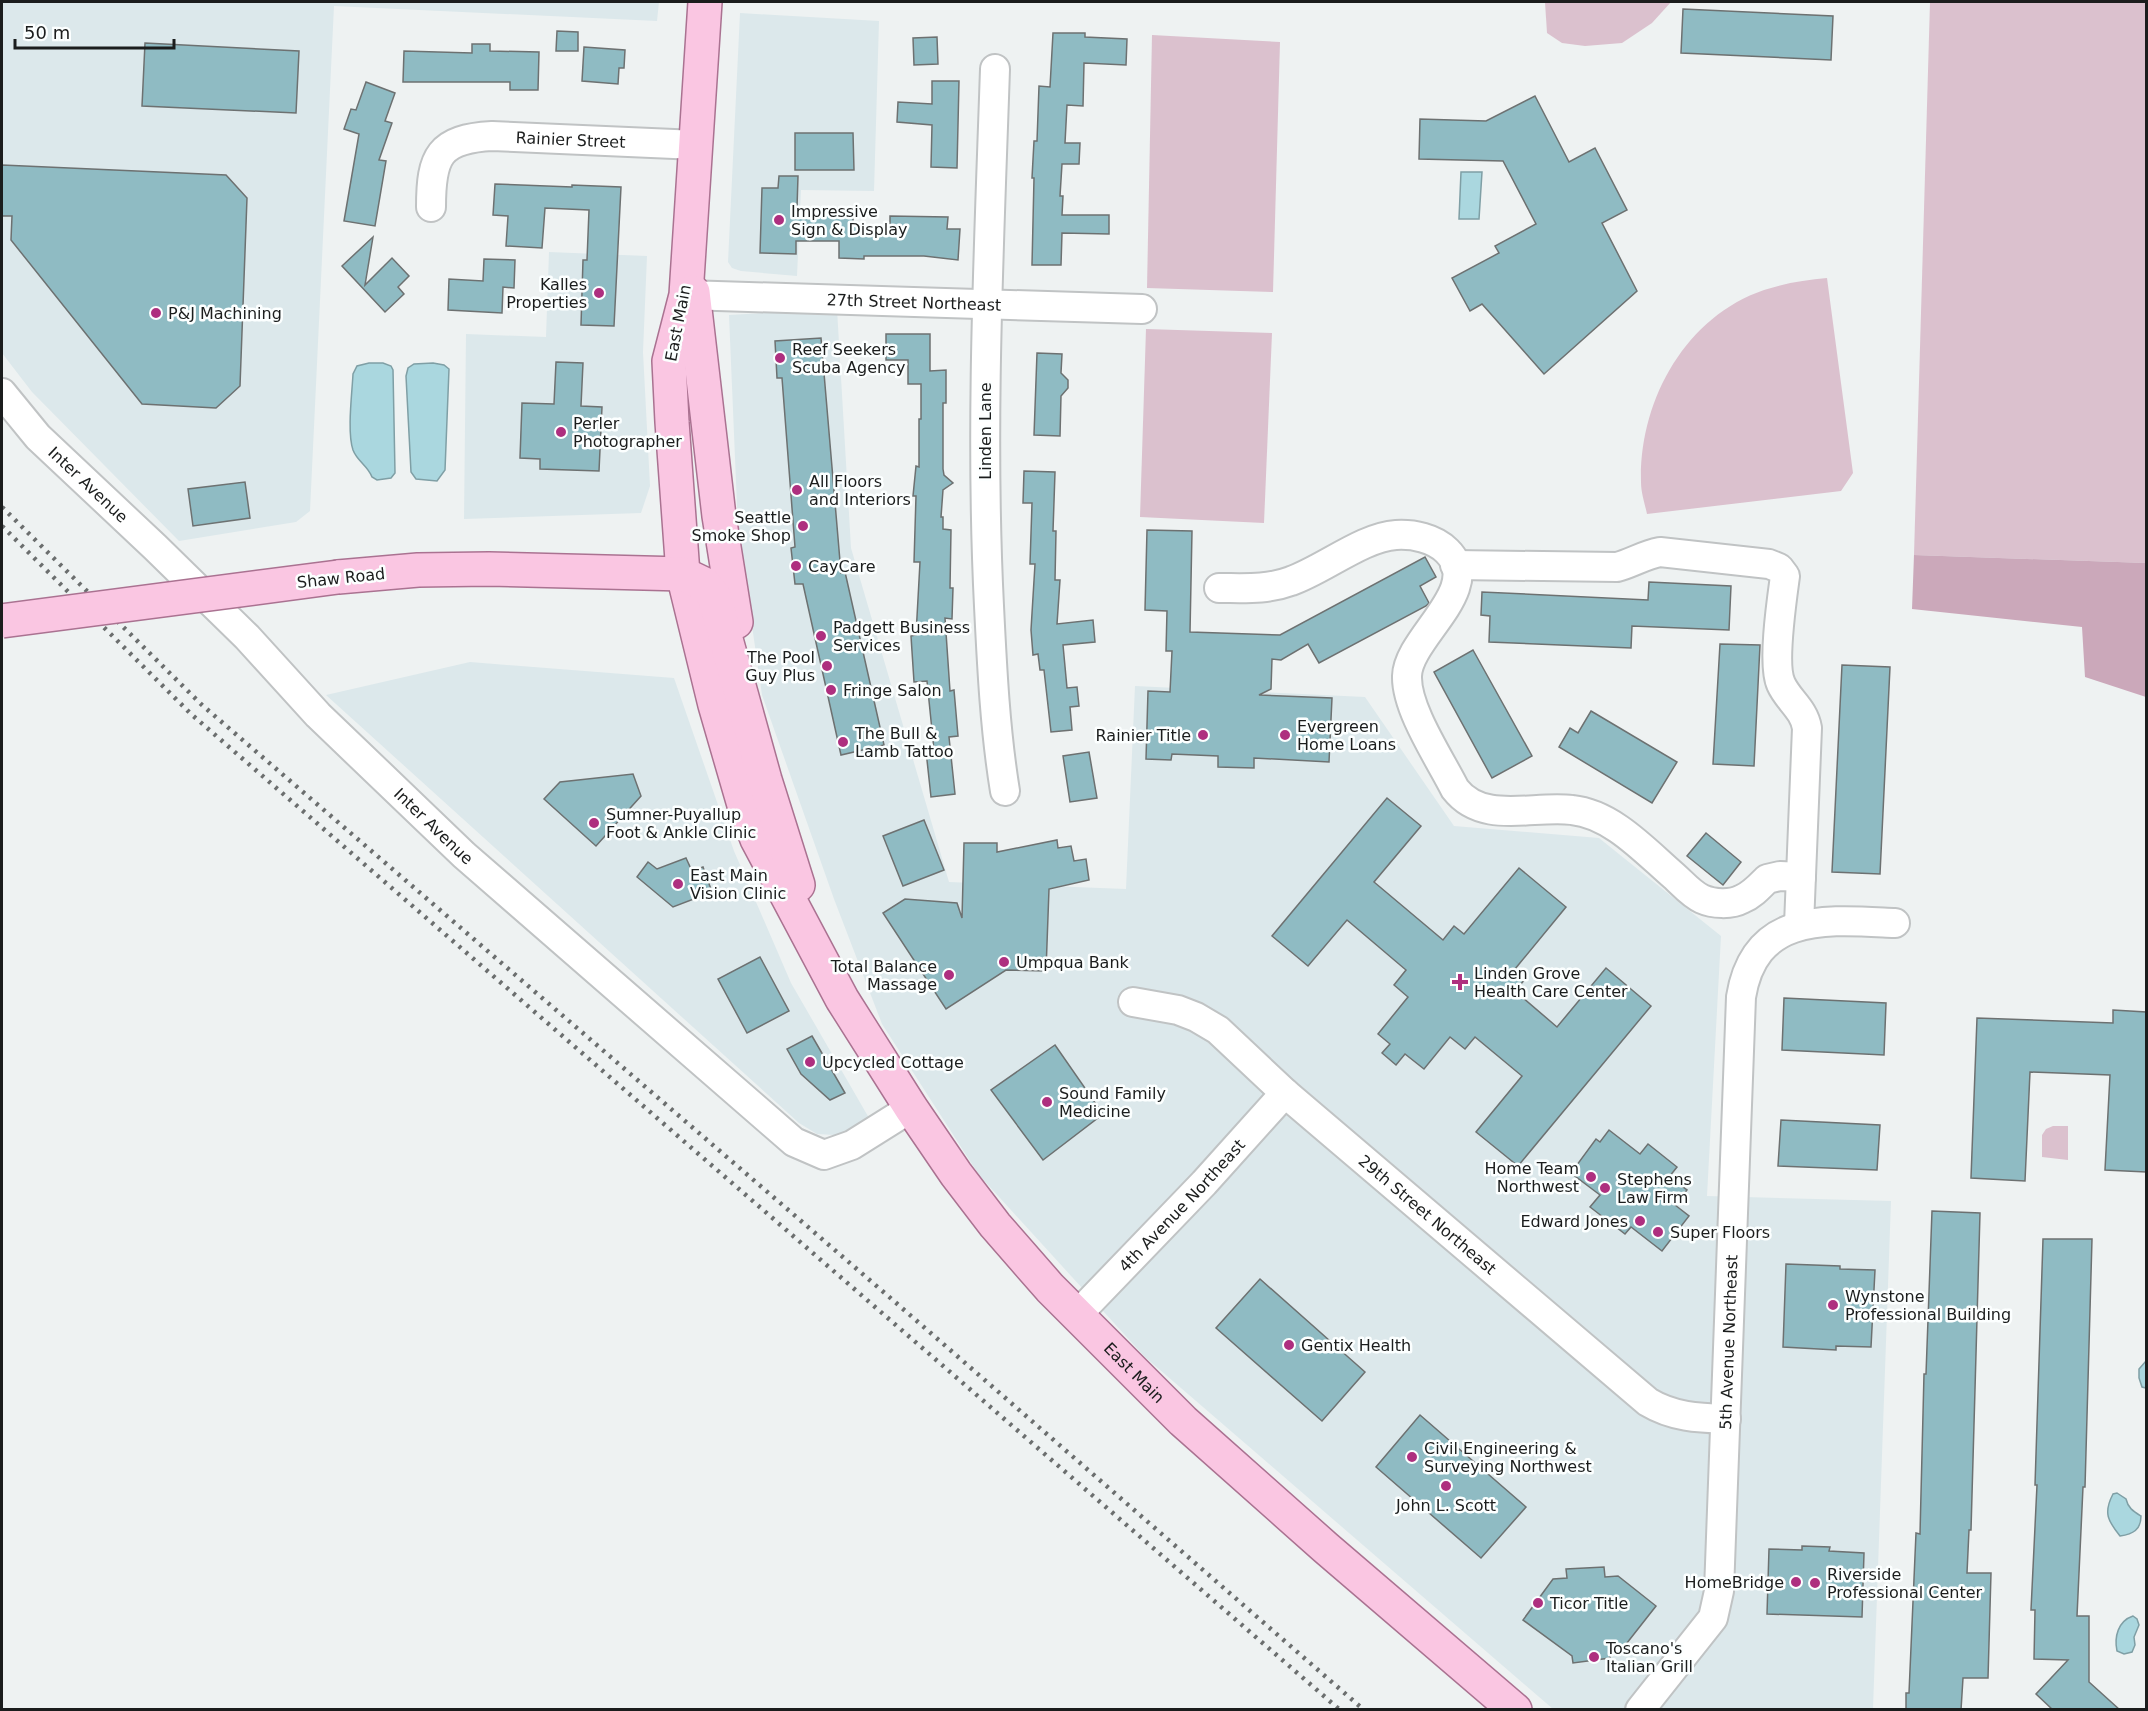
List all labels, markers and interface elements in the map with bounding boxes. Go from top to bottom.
scale bar [15,12,174,50]
text: 50 m [24,22,70,43]
street label: Rainier Street [515,128,626,151]
place label: Impressive Sign & Display [791,202,908,239]
marker: Impressive Sign & Display [772,213,786,227]
place label: Kalles Properties [506,275,587,312]
street label: East Main [661,283,695,363]
marker: Kalles Properties [592,286,606,300]
street label: 27th Street Northeast [826,290,1001,314]
place label: P&J Machining [168,304,282,323]
marker: P&J Machining [149,306,163,320]
place label: Reef Seekers Scuba Agency [792,340,906,377]
marker: Reef Seekers Scuba Agency [773,351,787,365]
street label: Linden Lane [976,382,995,480]
place label: Perler Photographer [573,414,682,451]
marker: Perler Photographer [554,425,568,439]
street label: Inter Avenue [45,442,132,526]
place label: All Floors and Interiors [809,472,911,509]
marker: All Floors and Interiors [790,483,804,497]
place label: Seattle Smoke Shop [692,508,791,545]
marker: Seattle Smoke Shop [796,519,810,533]
place label: CayCare [808,557,876,576]
marker: CayCare [789,559,803,573]
street label: Shaw Road [296,564,386,592]
place label: Padgett Business Services [833,618,970,655]
marker: Padgett Business Services [814,629,828,643]
place label: The Pool Guy Plus [745,648,815,685]
marker: The Pool Guy Plus [820,659,834,673]
place label: Fringe Salon [843,681,942,700]
marker: Fringe Salon [824,683,838,697]
place label: Evergreen Home Loans [1297,717,1396,754]
place label: The Bull & Lamb Tattoo [854,724,954,761]
place label: Rainier Title [1096,726,1191,745]
marker: Rainier Title [1196,728,1210,742]
marker: Evergreen Home Loans [1278,728,1292,742]
marker: The Bull & Lamb Tattoo [836,735,850,749]
street label: Inter Avenue [390,784,477,868]
place label: Sumner-Puyallup Foot & Ankle Clinic [606,805,756,842]
marker: Sumner-Puyallup Foot & Ankle Clinic [587,816,601,830]
place label: East Main Vision Clinic [690,866,786,903]
marker: East Main Vision Clinic [671,877,685,891]
place label: Umpqua Bank [1016,953,1130,972]
marker: Umpqua Bank [997,955,1011,969]
place label: Total Balance Massage [830,957,937,994]
place label: Linden Grove Health Care Center [1474,964,1628,1001]
marker: Total Balance Massage [942,968,956,982]
marker: Linden Grove Health Care Center [1451,973,1469,991]
place label: Upcycled Cottage [822,1053,964,1072]
marker: Upcycled Cottage [803,1055,817,1069]
place label: Sound Family Medicine [1059,1084,1166,1121]
marker: Sound Family Medicine [1040,1095,1054,1109]
street label: 4th Avenue Northeast [1114,1135,1249,1276]
street label: 29th Street Northeast [1355,1151,1500,1278]
place label: Home Team Northwest [1484,1159,1579,1196]
marker: Home Team Northwest [1584,1170,1598,1184]
place label: Stephens Law Firm [1617,1170,1692,1207]
marker: Stephens Law Firm [1598,1181,1612,1195]
place label: Edward Jones [1520,1212,1628,1231]
marker: Edward Jones [1633,1214,1647,1228]
place label: Super Floors [1670,1223,1770,1242]
marker: Super Floors [1651,1225,1665,1239]
street label: 5th Avenue Northeast [1715,1254,1741,1430]
place label: Wynstone Professional Building [1845,1287,2011,1324]
marker: Wynstone Professional Building [1826,1298,1840,1312]
place label: Gentix Health [1301,1336,1411,1355]
street label: East Main [1100,1338,1169,1407]
marker: Gentix Health [1282,1338,1296,1352]
place label: Civil Engineering & Surveying Northwest [1424,1439,1592,1476]
marker: Civil Engineering & Surveying Northwest [1405,1450,1419,1464]
marker: John L. Scott [1439,1479,1453,1493]
place label: John L. Scott [1395,1496,1496,1515]
place label: Riverside Professional Center [1827,1565,1983,1602]
place label: HomeBridge [1685,1573,1784,1592]
marker: HomeBridge [1789,1575,1803,1589]
marker: Riverside Professional Center [1808,1576,1822,1590]
place label: Ticor Title [1549,1594,1628,1613]
marker: Ticor Title [1531,1596,1545,1610]
place label: Toscano's Italian Grill [1605,1639,1693,1676]
marker: Toscano's Italian Grill [1587,1650,1601,1664]

